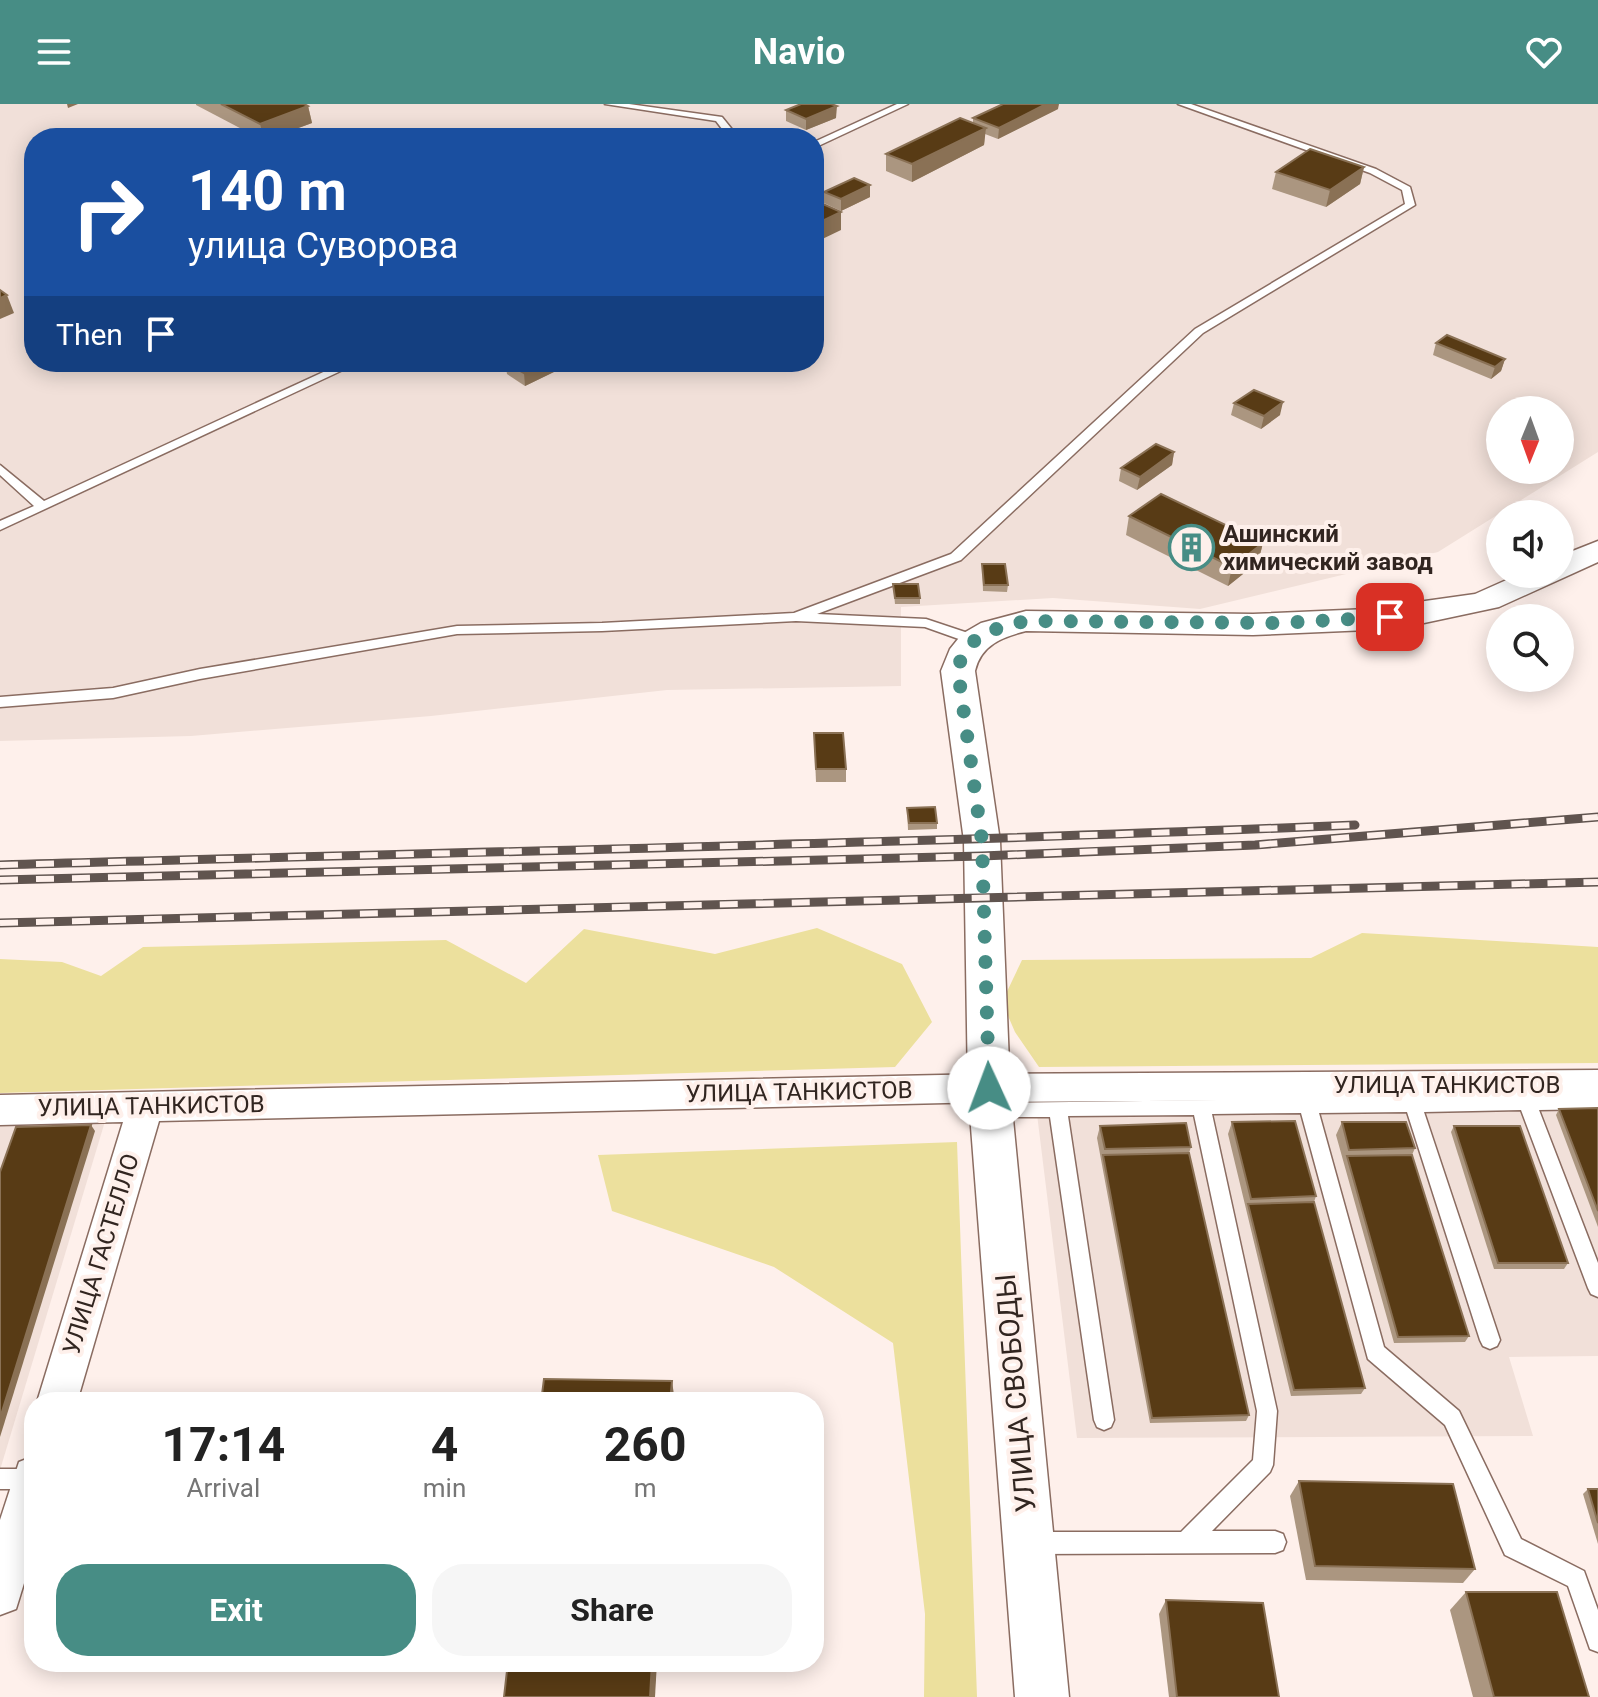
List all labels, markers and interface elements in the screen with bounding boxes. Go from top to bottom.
icon: menu [32,30,76,74]
icon: heart [1522,30,1566,74]
text: Navio [753,31,845,73]
text: 140 m [188,158,347,224]
icon: right [56,160,160,264]
text: улица Суворова [188,225,458,267]
icon: arrive [139,312,183,356]
text: Then [56,317,123,352]
north arrow [1486,396,1574,484]
map controls [1486,396,1574,692]
button: sound [1486,500,1574,588]
place label: Ашинский химический завод [1223,520,1433,576]
building icon: Ашинский химический завод [1168,524,1216,572]
pin [1356,583,1424,651]
icon: arrive [1368,595,1412,639]
button: search [1486,604,1574,692]
position arrow [947,1046,1031,1130]
street label: УЛИЦА ТАНКИСТОВ [1334,1071,1560,1099]
street label: УЛИЦА ТАНКИСТОВ [685,1076,913,1108]
street label: УЛИЦА ТАНКИСТОВ [37,1090,265,1122]
street label: УЛИЦА ГАСТЕЛЛО [57,1150,145,1358]
street label: УЛИЦА СВОБОДЫ [989,1272,1042,1514]
text: 17:14 [162,1416,285,1473]
text: 4 [431,1416,458,1473]
text: 260 [604,1416,686,1473]
text: Arrival [187,1473,260,1503]
text: min [423,1473,466,1503]
text: m [634,1473,657,1503]
button: Exit [56,1564,416,1656]
button: Share [432,1564,792,1656]

